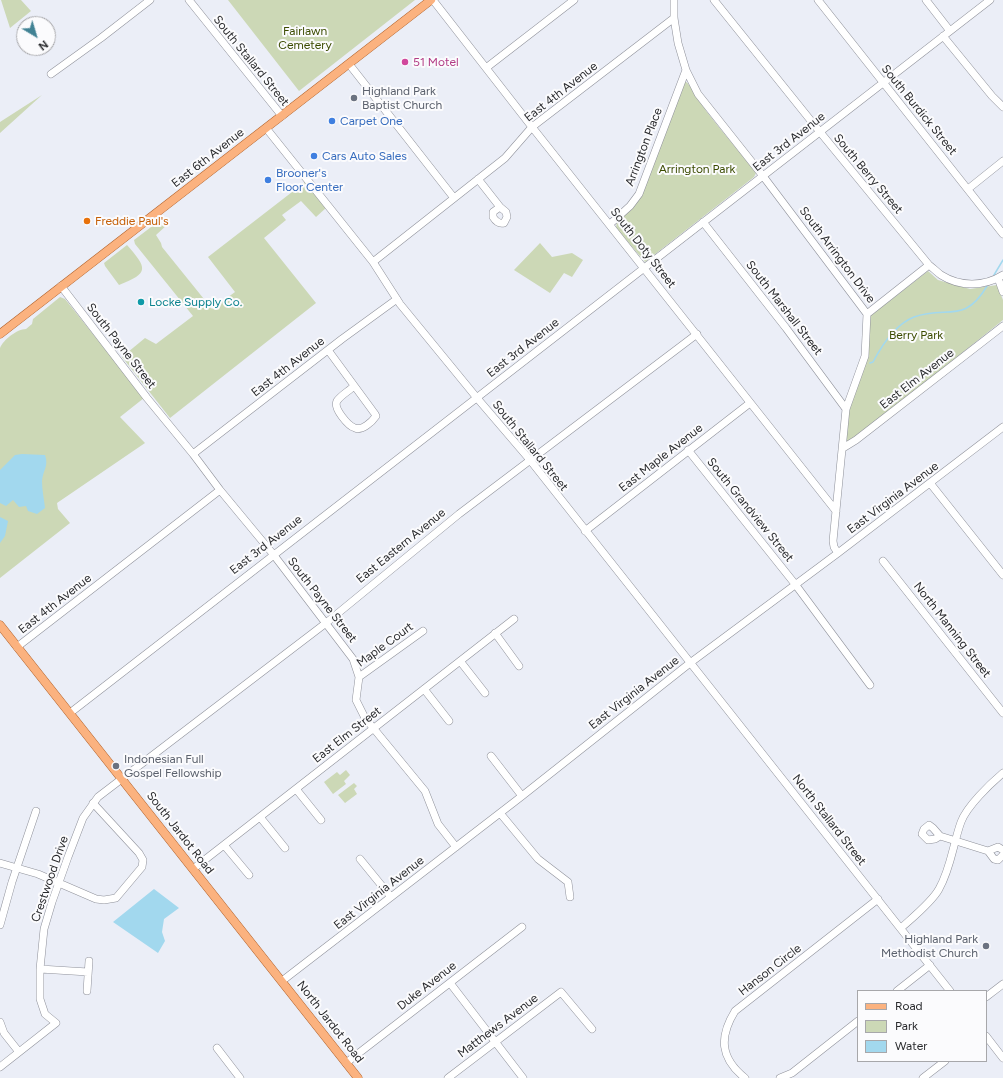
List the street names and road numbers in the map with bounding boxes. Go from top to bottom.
street label: South Stallard Street [210,13,292,109]
street label: East 4th Avenue [522,59,600,125]
street label: South Burdick Street [878,62,960,158]
street label: Arrington Place [622,106,666,188]
street label: East 3rd Avenue [750,109,828,175]
street label: East 6th Avenue [169,125,247,191]
street label: South Berry Street [830,131,906,217]
street label: South Arrington Drive [796,204,878,306]
street label: South Doty Street [607,205,679,291]
street label: South Marshall Street [743,258,825,358]
street label: South Payne Street [83,301,159,391]
street label: East 3rd Avenue [484,315,562,381]
street label: East 4th Avenue [249,334,327,400]
street label: East Elm Avenue [877,346,957,412]
street label: South Stallard Street [489,398,571,494]
street label: East Maple Avenue [616,421,706,495]
street label: South Grandview Street [704,455,796,565]
street label: East Virginia Avenue [845,459,941,537]
street label: East Eastern Avenue [354,506,448,586]
street label: East 3rd Avenue [227,512,305,578]
street label: South Payne Street [284,555,360,645]
street label: East 4th Avenue [16,571,94,637]
street label: North Manning Street [910,579,994,681]
street label: Maple Court [354,620,416,670]
street label: East Virginia Avenue [586,653,682,733]
street label: East Elm Street [310,704,384,766]
street label: North Stallard Street [789,772,869,868]
street label: South Jardot Road [143,789,217,877]
street label: Crestwood Drive [28,834,72,924]
street label: East Virginia Avenue [331,853,427,933]
street label: Hanson Circle [736,941,804,999]
street label: Duke Avenue [395,959,459,1013]
street label: North Jardot Road [294,978,366,1066]
street label: Matthews Avenue [455,991,541,1061]

